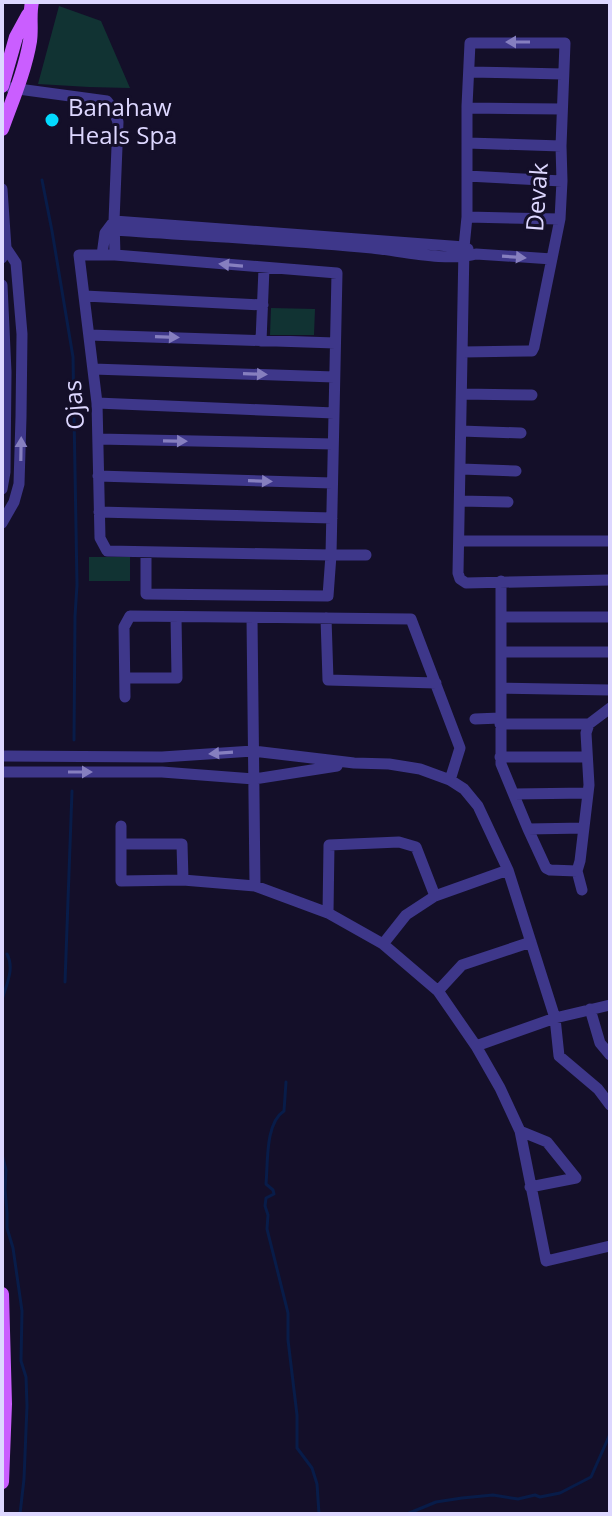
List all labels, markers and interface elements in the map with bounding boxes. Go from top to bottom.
one-way arrow [505,36,530,48]
place label: Banahaw Heals Spa [68,90,177,151]
marker: Banahaw Heals Spa [43,111,61,129]
street label: Devak [517,161,555,232]
one-way arrow [502,251,527,264]
one-way arrow [218,258,243,271]
one-way arrow [155,331,180,344]
one-way arrow [243,368,268,381]
street label: Ojas [55,379,91,431]
one-way arrow [163,435,188,447]
one-way arrow [15,436,27,461]
one-way arrow [248,475,273,487]
one-way arrow [208,747,233,760]
one-way arrow [68,766,93,778]

